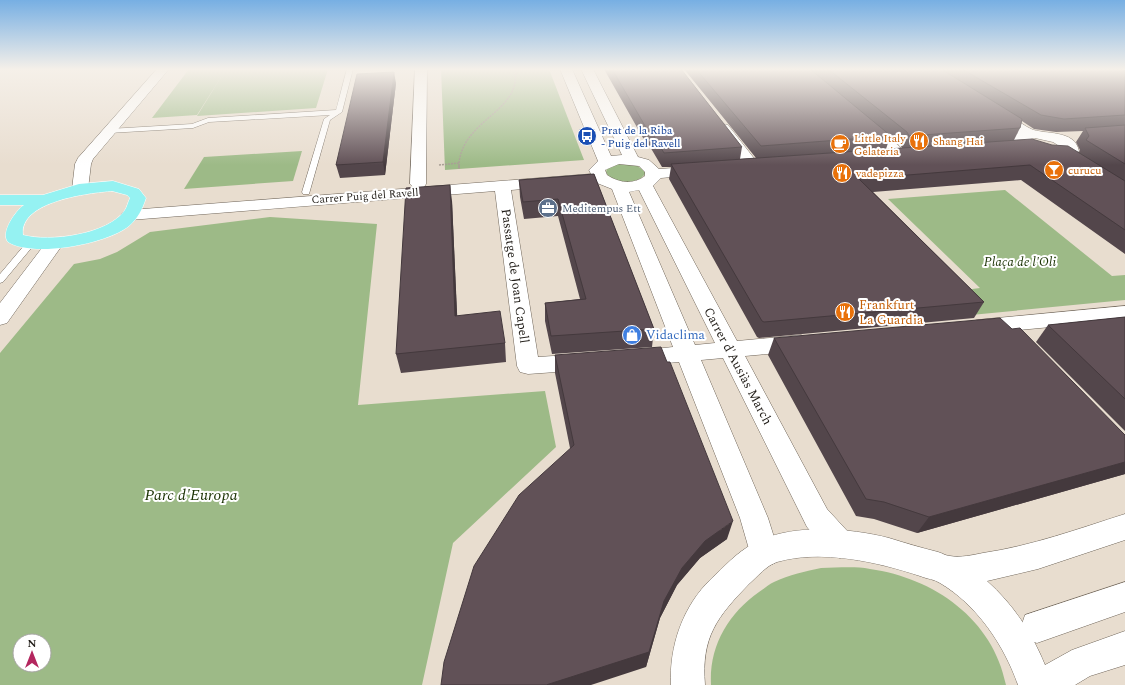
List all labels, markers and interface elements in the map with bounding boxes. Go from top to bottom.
place label: Prat de la Riba - Puig del Ravell [601,122,681,152]
bus stop icon: Prat de la Riba - Puig del Ravell [576,125,598,147]
place label: Little Italy Gelateria [854,130,906,160]
restaurant icon: Shang Hai [908,130,930,152]
cafe icon: Little Italy Gelateria [829,133,851,155]
place label: Shang Hai [933,133,983,150]
bar icon: curucu [1043,159,1065,181]
restaurant icon: vadepizza [831,162,853,184]
place label: curucu [1068,162,1101,179]
place label: vadepizza [855,165,904,182]
street label: Carrer Puig del Ravell [311,184,419,208]
office icon: Meditempus Ett [537,197,559,219]
place label: Meditempus Ett [562,200,641,217]
street label: Passatge de Joan Capell [496,207,534,345]
park label: Plaça de l'Oli [984,252,1056,272]
place label: Frankfurt La Guardia [859,295,924,330]
restaurant icon: Frankfurt La Guardia [834,301,856,323]
street label: Carrer d'Ausiàs March [698,304,778,429]
shop icon: Vidaclima [621,324,643,346]
place label: Vidaclima [646,325,706,345]
park label: Parc d'Europa [144,483,238,507]
north arrow [12,633,52,673]
text: N [28,635,37,652]

